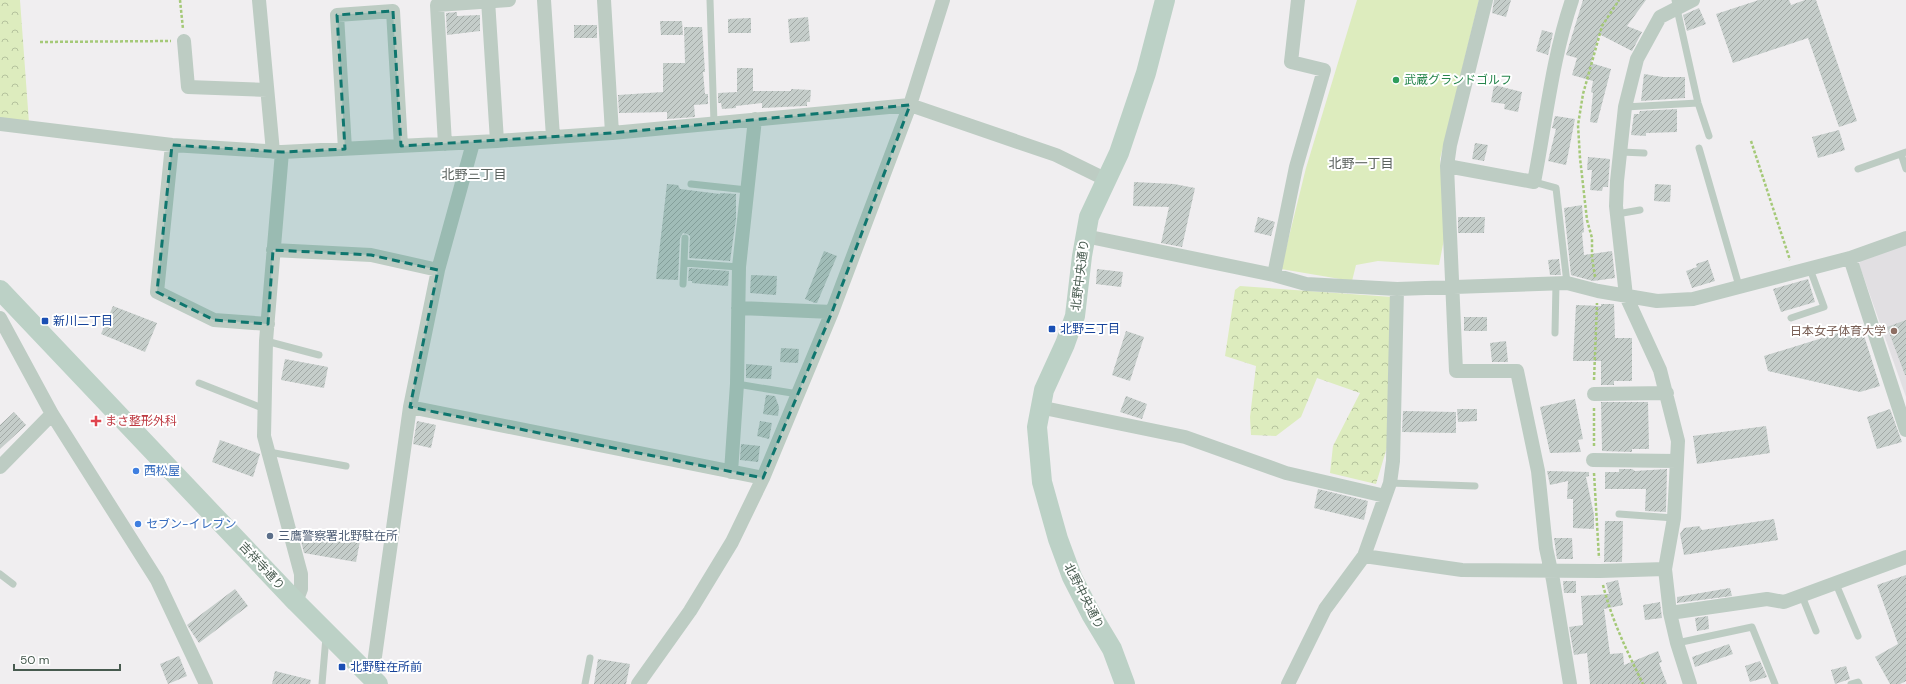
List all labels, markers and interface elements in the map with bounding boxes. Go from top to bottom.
place label: 武蔵グランドゴルフ [1404,72,1512,88]
marker: 武蔵グランドゴルフ [1391,75,1401,85]
district label: 北野一丁目 [1328,155,1394,172]
district label: 北野三丁目 [441,166,507,183]
street label: 北野中央通り [1068,238,1092,312]
place label: 新川二丁目 [53,313,113,329]
marker: 新川二丁目 [40,316,50,326]
place label: 北野三丁目 [1060,321,1120,337]
place label: 日本女子体育大学 [1790,323,1886,339]
marker: 北野三丁目 [1047,324,1057,334]
marker: 日本女子体育大学 [1889,326,1899,336]
place label: まさ整形外科 [105,413,177,429]
marker: まさ整形外科 [90,415,102,427]
place label: 西松屋 [144,463,180,479]
marker: 西松屋 [131,466,141,476]
place label: セブン-イレブン [146,516,237,532]
marker: セブン-イレブン [133,519,143,529]
place label: 三鷹警察署北野駐在所 [278,528,398,544]
marker: 三鷹警察署北野駐在所 [265,531,275,541]
street label: 吉祥寺通り [236,539,288,593]
street label: 北野中央通り [1061,560,1107,632]
scale bar [14,646,120,672]
text: 50 m [20,652,49,668]
place label: 北野駐在所前 [350,659,422,675]
marker: 北野駐在所前 [337,662,347,672]

